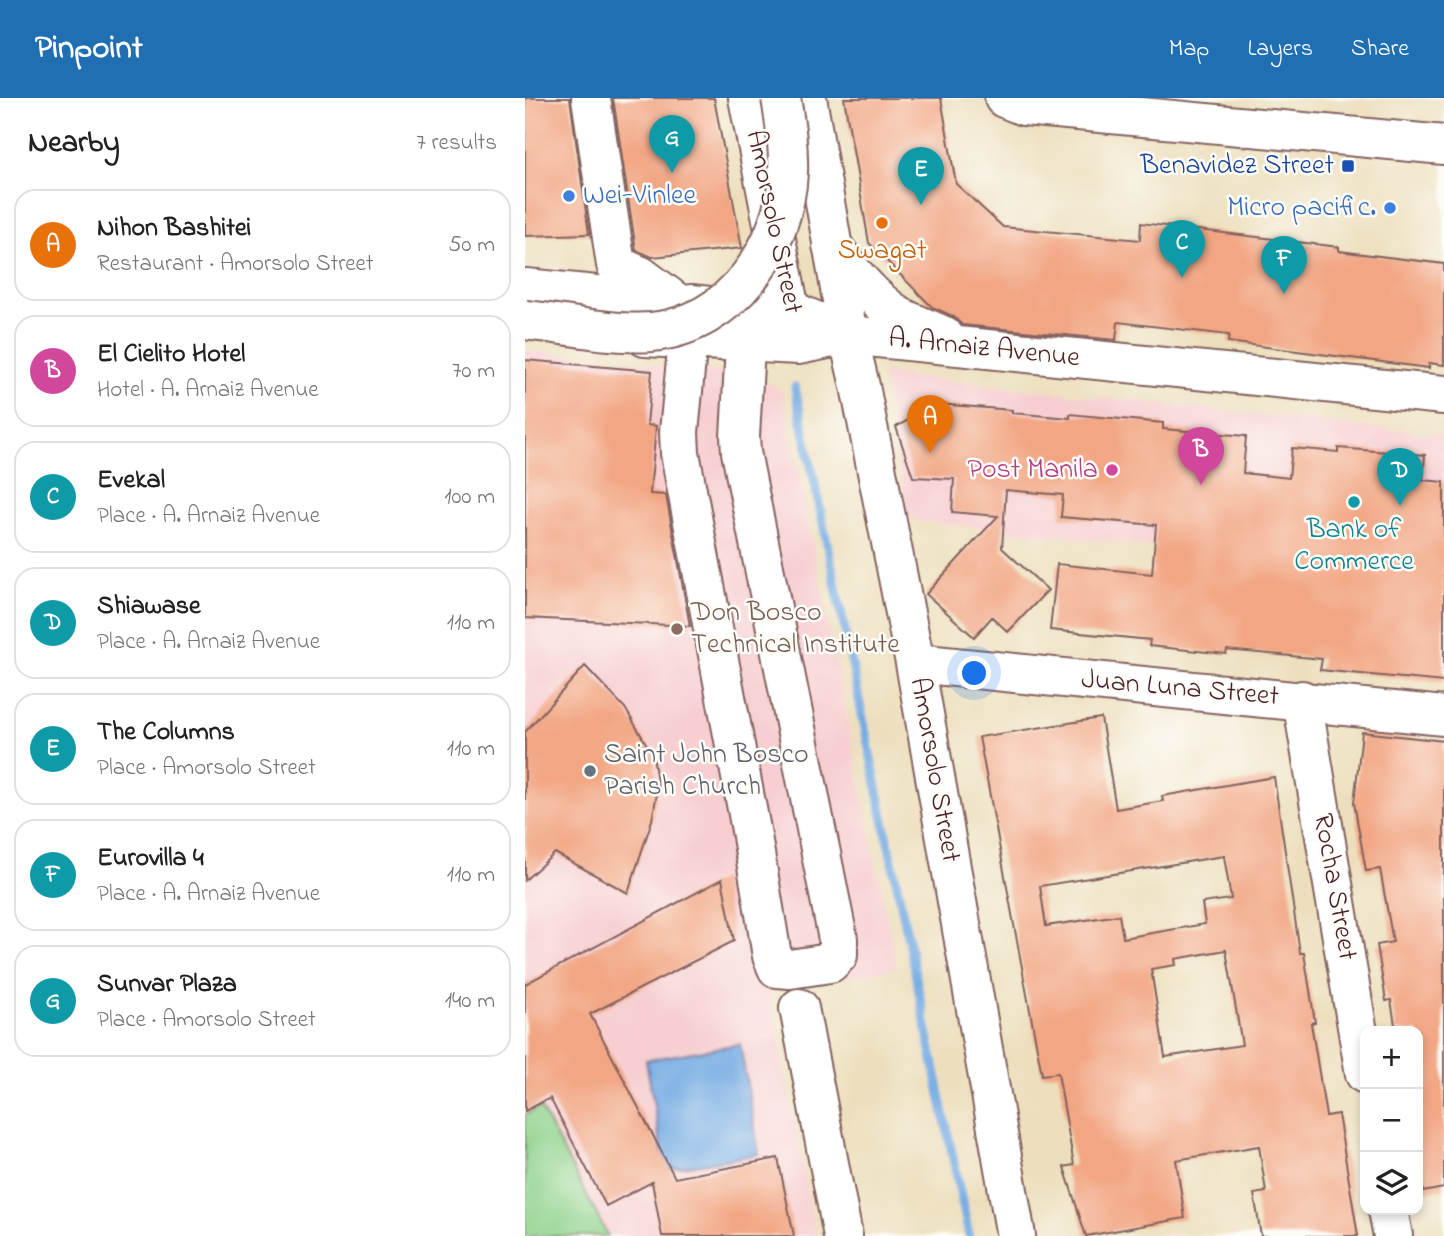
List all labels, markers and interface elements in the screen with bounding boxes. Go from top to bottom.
text: Pinpoint [35,25,143,73]
text: Map [1169,32,1209,67]
text: Layers [1247,32,1313,67]
text: Share [1351,32,1409,67]
pin: G [649,115,695,173]
text: Nearby [28,122,120,166]
street label: Amorsolo Street [734,126,812,318]
text: 7 results [416,127,497,160]
place label: Benavidez Street [1139,146,1334,187]
pin: E [898,147,944,205]
marker: Benavidez Street [1340,158,1356,174]
place label: Wei-Vinlee [583,176,696,217]
marker: Wei-Vinlee [561,188,577,204]
place label: Micro pacific. [1227,188,1376,229]
marker: Micro pacific. [1382,200,1398,216]
text: Nihon Bashitei [97,210,251,248]
marker: Swagat [874,215,890,231]
pin: C [1159,220,1205,278]
text: A [46,229,60,262]
text: 50 m [448,229,495,262]
place label: Swagat [838,231,926,272]
pin: F [1261,236,1307,294]
text: Restaurant · Amorsolo Street [97,248,374,281]
street label: A. Arnaiz Avenue [886,319,1082,379]
text: El Cielito Hotel [97,336,245,374]
text: B [45,355,61,388]
text: 70 m [452,355,495,388]
text: Hotel · A. Arnaiz Avenue [97,374,319,407]
pin: A [907,395,953,453]
pin: B [1178,427,1224,485]
pin: D [1377,448,1423,506]
place label: Post Manila [967,450,1098,491]
text: Evekal [97,462,165,500]
marker: Post Manila [1104,462,1120,478]
text: C [47,481,59,514]
text: 100 m [444,481,495,514]
marker: Bank of Commerce [1346,494,1362,510]
text: Place · A. Arnaiz Avenue [97,500,320,533]
place label: Bank of Commerce [1294,510,1414,583]
text: Shiawase [97,588,201,626]
place label: Don Bosco Technical Institute [690,593,900,666]
text: D [45,607,61,640]
text: 110 m [447,607,495,640]
marker: Don Bosco Technical Institute [669,621,685,637]
text: Place · A. Arnaiz Avenue [97,626,320,659]
your location [957,656,991,690]
street label: Juan Luna Street [1079,660,1281,718]
street label: Amorsolo Street [898,674,970,866]
text: The Columns [97,714,235,752]
text: E [46,733,60,766]
text: 110 m [447,733,495,766]
place label: Saint John Bosco Parish Church [604,735,809,808]
text: Place · Amorsolo Street [97,752,316,785]
marker: Saint John Bosco Parish Church [582,763,598,779]
street label: Rocha Street [1301,810,1367,964]
text: Eurovilla 4 [97,840,204,878]
text: F [46,859,60,892]
text: 110 m [447,859,495,892]
text: Place · A. Arnaiz Avenue [97,878,320,911]
text: Sunvar Plaza [97,966,237,1004]
text: G [46,985,60,1018]
text: 140 m [445,985,495,1018]
text: Place · Amorsolo Street [97,1004,316,1037]
map controls [1360,1026,1423,1215]
button: + [1360,1026,1423,1089]
button: − [1360,1089,1423,1152]
button: layers [1360,1152,1423,1215]

